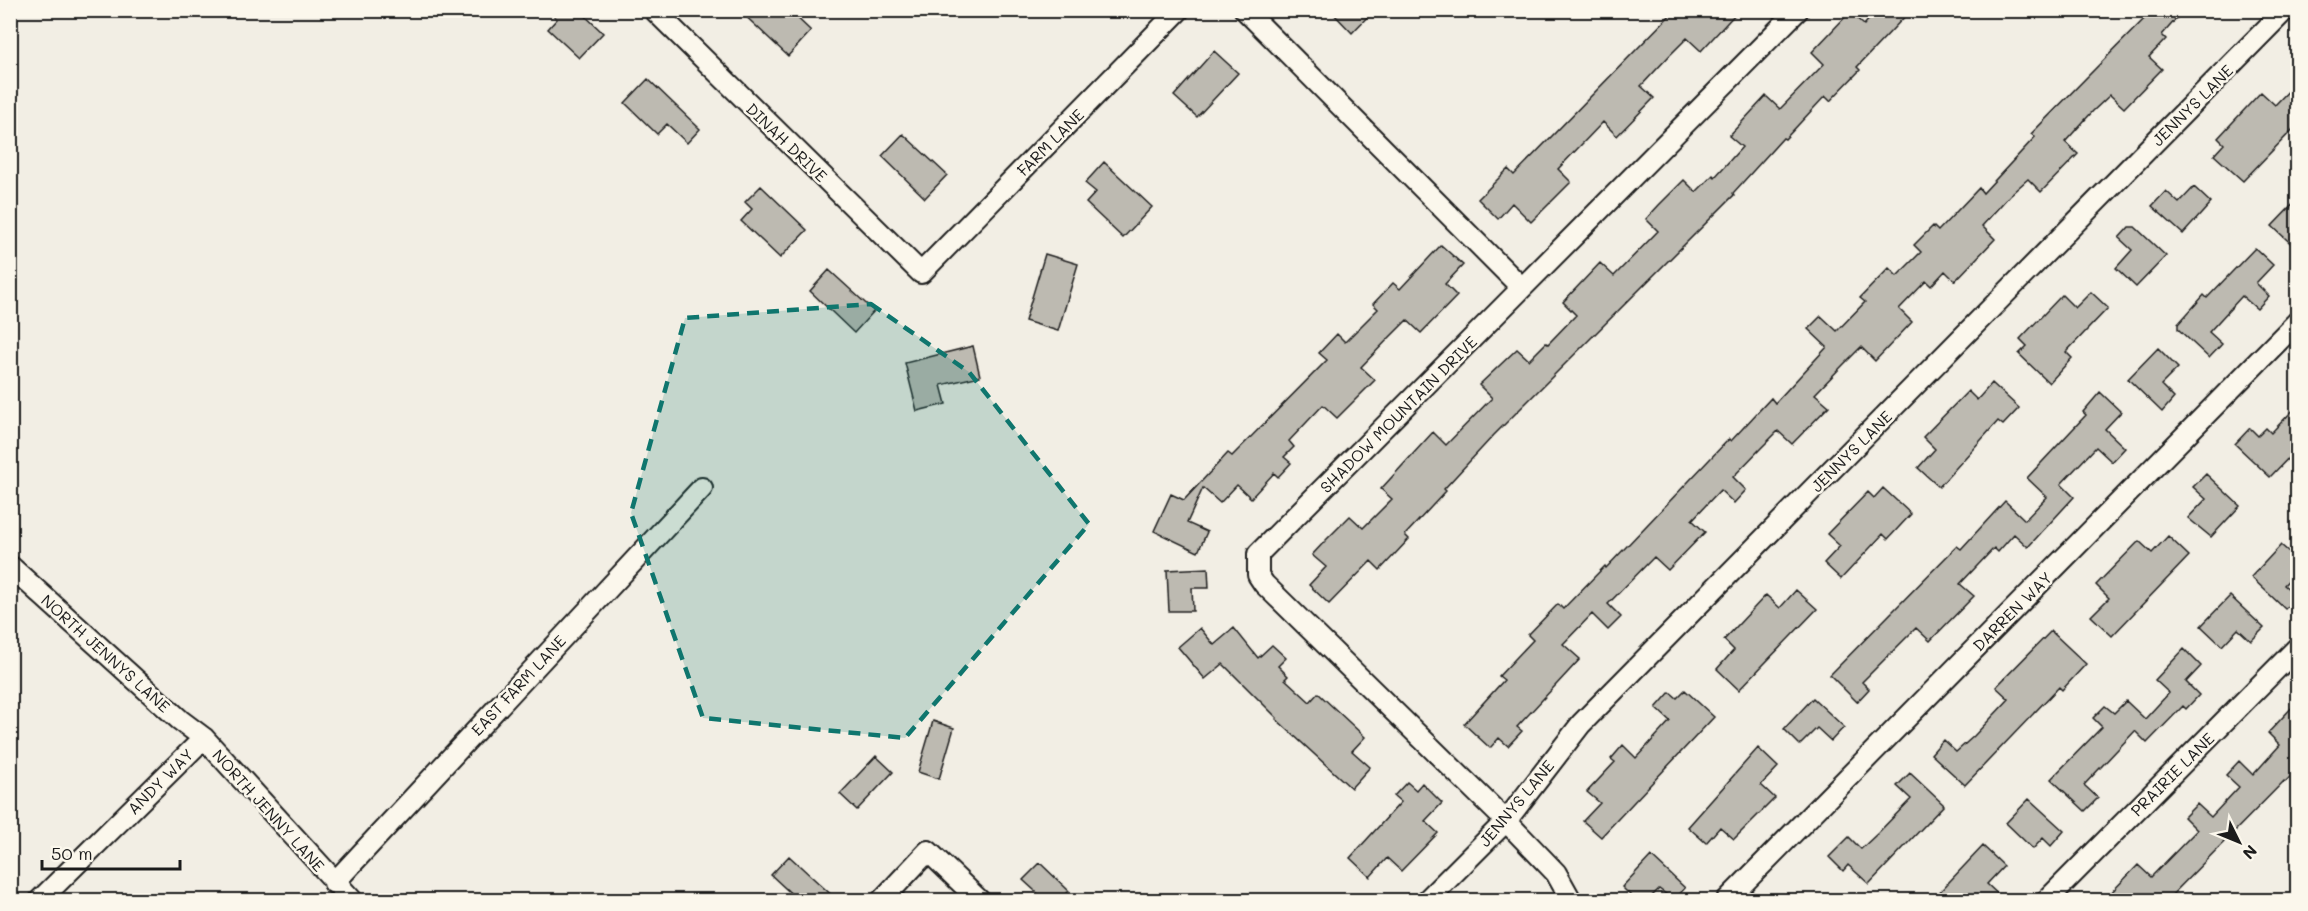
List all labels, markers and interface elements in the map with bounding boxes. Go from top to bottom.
street label: JENNYS LANE [2147,60,2237,150]
street label: DINAH DRIVE [742,98,832,186]
street label: FARM LANE [1012,104,1088,180]
street label: SHADOW MOUNTAIN DRIVE [1315,331,1481,497]
street label: JENNYS LANE [1806,406,1896,496]
street label: DARREN WAY [1968,567,2056,655]
street label: NORTH JENNYS LANE [37,589,175,717]
street label: EAST FARM LANE [466,630,570,740]
street label: PRAIRIE LANE [2126,728,2218,820]
street label: ANDY WAY [122,743,198,819]
street label: NORTH JENNY LANE [208,744,330,876]
street label: JENNYS LANE [1474,755,1558,851]
north arrow [2209,812,2269,872]
scale bar [42,833,180,871]
text: 50 m [51,841,93,865]
text: N [2239,841,2262,864]

